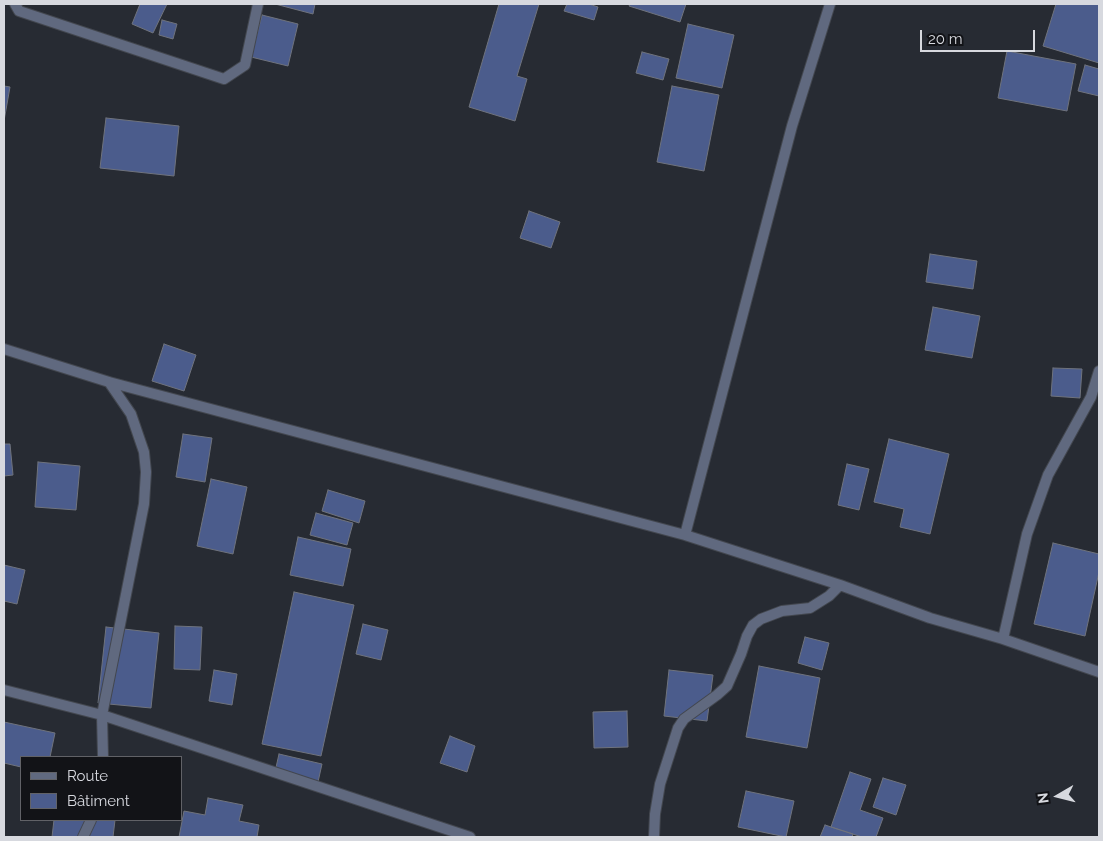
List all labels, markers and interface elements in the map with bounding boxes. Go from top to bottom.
scale bar [923,20,1038,52]
text: 20 m [928,30,963,48]
legend [20,756,182,821]
text: Route [67,767,108,785]
north arrow [1033,771,1083,821]
text: Bâtiment [67,792,130,810]
text: N [1034,792,1052,804]

